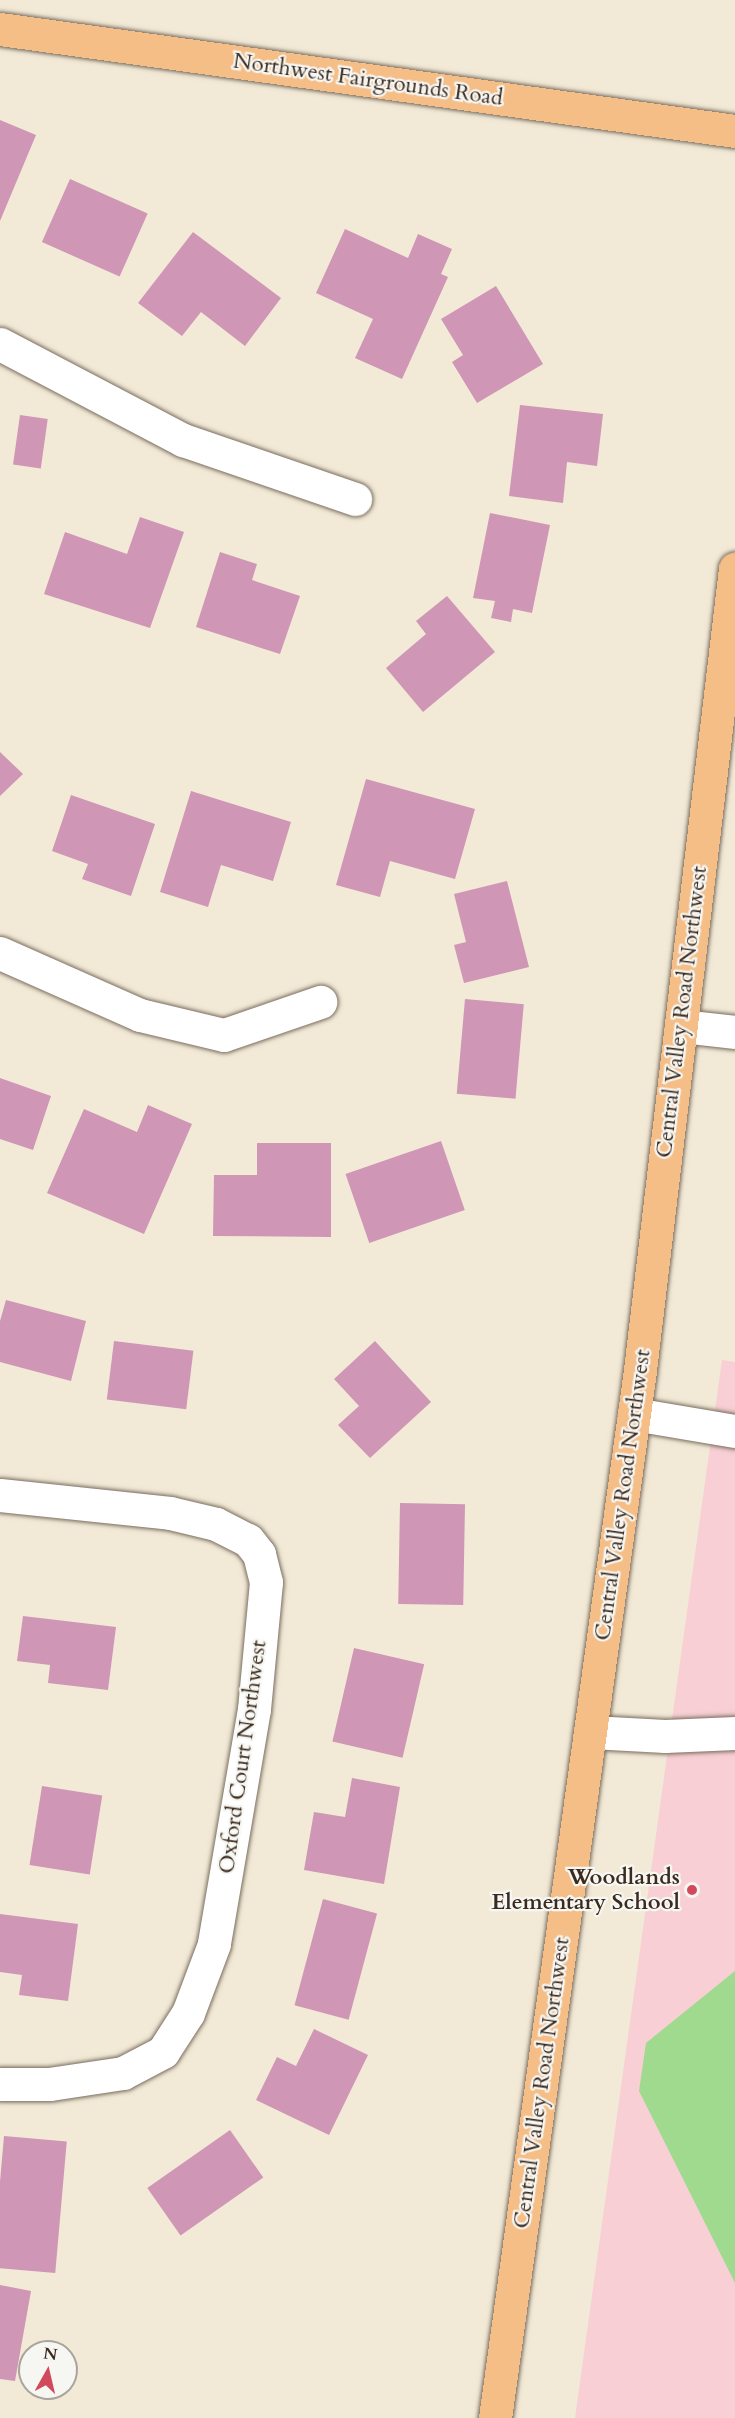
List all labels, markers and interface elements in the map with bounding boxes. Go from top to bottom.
street label: Northwest Fairgrounds Road [232,48,504,112]
street label: Central Valley Road Northwest [651,865,713,1159]
street label: Central Valley Road Northwest [589,1348,657,1642]
street label: Oxford Court Northwest [214,1639,272,1875]
place label: Woodlands Elementary School [491,1864,680,1916]
marker: Woodlands Elementary School [685,1883,699,1897]
street label: Central Valley Road Northwest [508,1936,576,2230]
north arrow [18,2340,78,2400]
text: N [42,2342,59,2366]

